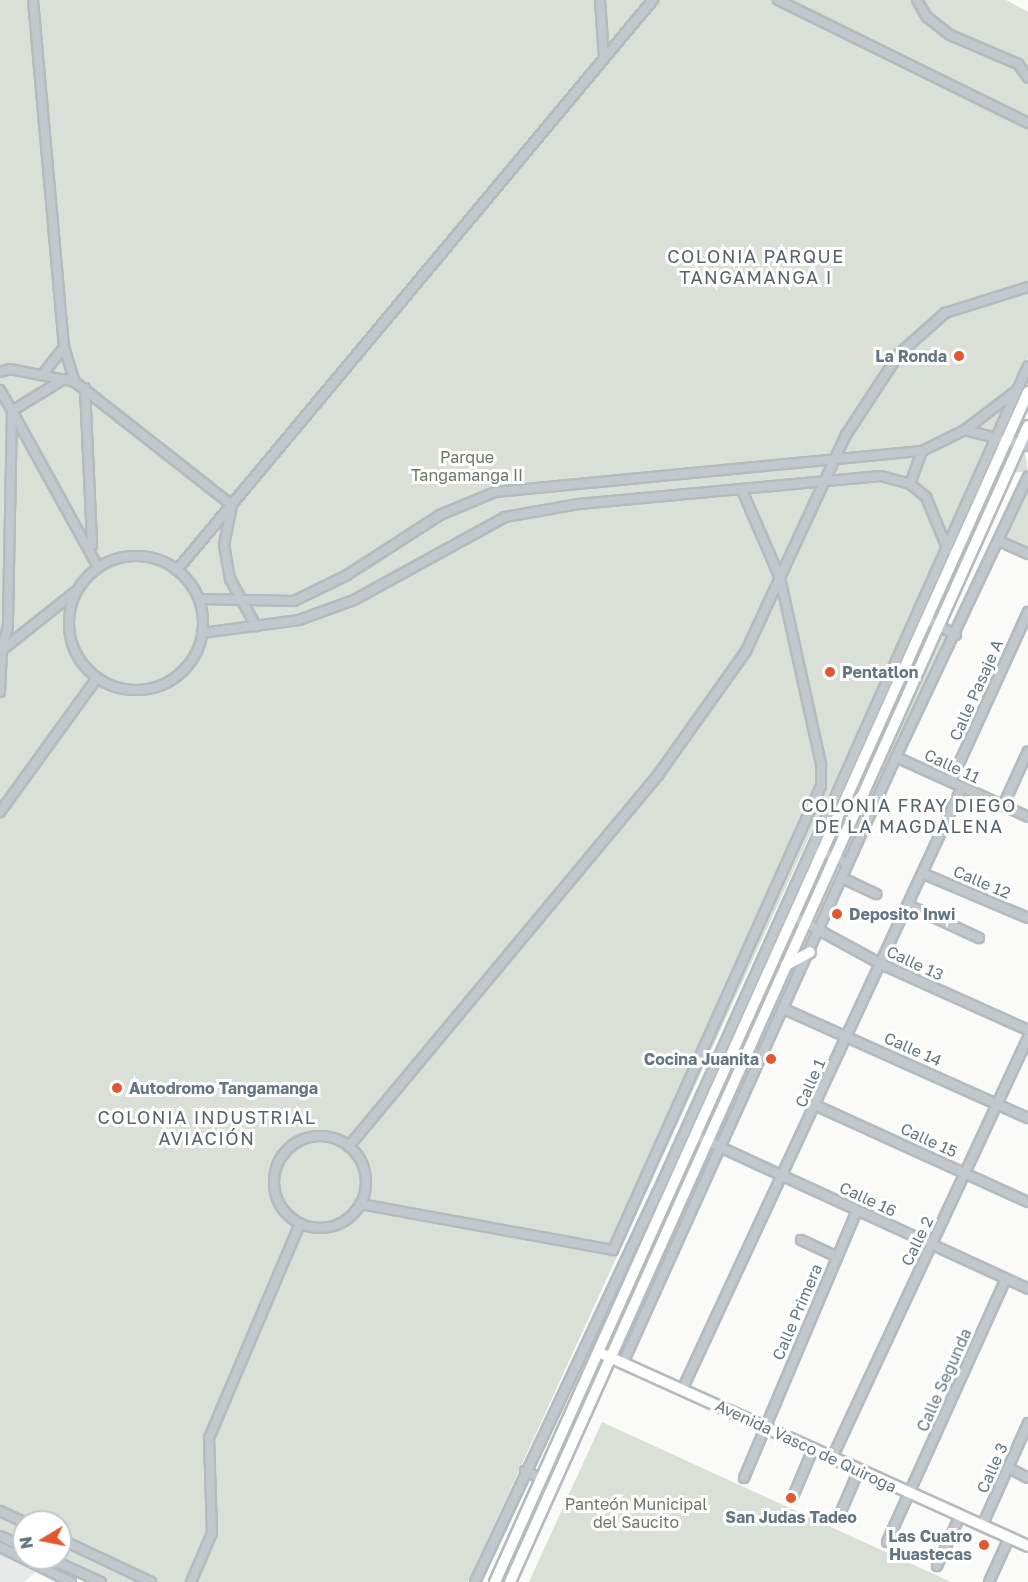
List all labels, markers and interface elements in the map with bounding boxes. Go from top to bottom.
district label: COLONIA PARQUE TANGAMANGA I [667,246,845,288]
place label: La Ronda [875,346,947,366]
marker: La Ronda [952,349,966,363]
park label: Parque Tangamanga II [411,447,523,485]
street label: Calle Pasaje A [945,637,1007,743]
place label: Pentatlon [842,662,918,682]
marker: Pentatlon [823,665,837,679]
street label: Calle 11 [921,745,983,787]
district label: COLONIA FRAY DIEGO DE LA MAGDALENA [801,795,1017,838]
street label: Calle 12 [950,861,1014,903]
place label: Deposito Inwi [849,904,955,924]
marker: Deposito Inwi [830,907,844,921]
street label: Calle 13 [884,942,946,984]
street label: Calle 14 [881,1028,945,1070]
place label: Cocina Juanita [644,1049,759,1069]
marker: Cocina Juanita [764,1052,778,1066]
street label: Calle 1 [791,1056,829,1110]
place label: Autodromo Tangamanga [129,1078,318,1098]
marker: Autodromo Tangamanga [110,1081,124,1095]
district label: COLONIA INDUSTRIAL AVIACIÓN [97,1107,317,1150]
street label: Calle 15 [898,1119,960,1161]
street label: Calle 16 [836,1177,900,1221]
street label: Calle 2 [897,1213,937,1269]
street label: Calle Primera [768,1261,826,1363]
street label: Calle Segunda [913,1325,975,1435]
street label: Avenida Vasco de Quiroga [712,1396,900,1496]
street label: Calle 3 [973,1440,1011,1496]
marker: San Judas Tadeo [784,1491,798,1505]
park label: Panteón Municipal del Saucito [565,1494,707,1532]
place label: San Judas Tadeo [725,1507,857,1527]
north arrow [12,1510,72,1570]
place label: Las Cuatro Huastecas [888,1526,972,1564]
text: N [15,1535,37,1551]
marker: Las Cuatro Huastecas [977,1538,991,1552]

